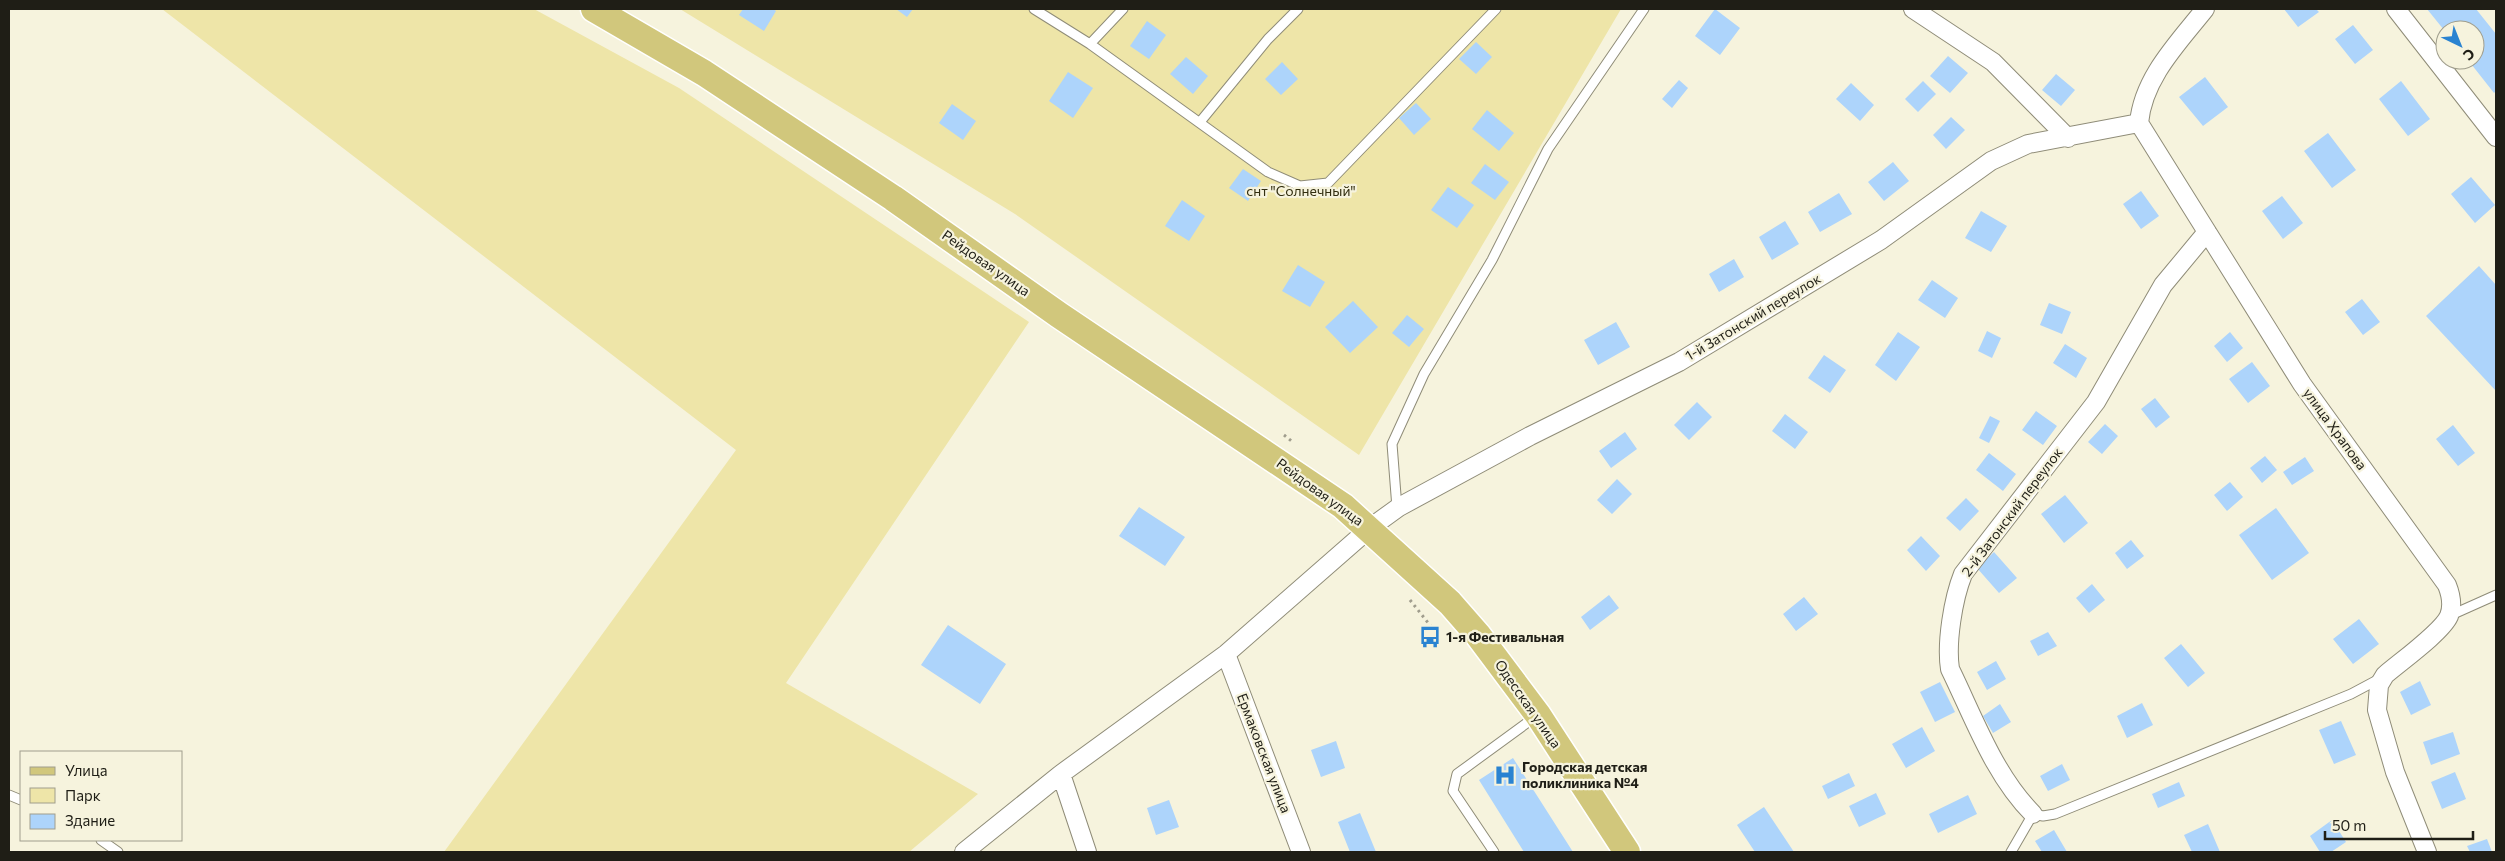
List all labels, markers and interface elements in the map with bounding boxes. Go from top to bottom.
north arrow [2435,20,2485,70]
text: С [2460,45,2479,64]
park label: снт "Солнечный" [1246,182,1356,199]
street label: Рейдовая улица [939,226,1034,299]
street label: 1-й Затонский переулок [1682,269,1824,364]
street label: улица Храпова [2300,384,2371,473]
street label: 2-й Затонский переулок [1958,443,2066,580]
street label: Рейдовая улица [1273,454,1367,529]
bus stop icon: 1-я Фестивальная [1417,624,1443,650]
place label: 1-я Фестивальная [1446,628,1564,645]
street label: Одесская улица [1492,656,1565,751]
street label: Ермаковская улица [1234,691,1295,815]
legend [20,751,182,841]
place label: Городская детская поликлиника №4 [1522,758,1648,791]
text: Улица [65,761,107,779]
hospital icon: Городская детская поликлиника №4 [1492,762,1518,788]
text: Парк [65,786,101,804]
scale bar [2325,808,2472,840]
text: Здание [65,811,115,829]
text: 50 m [2332,816,2366,834]

